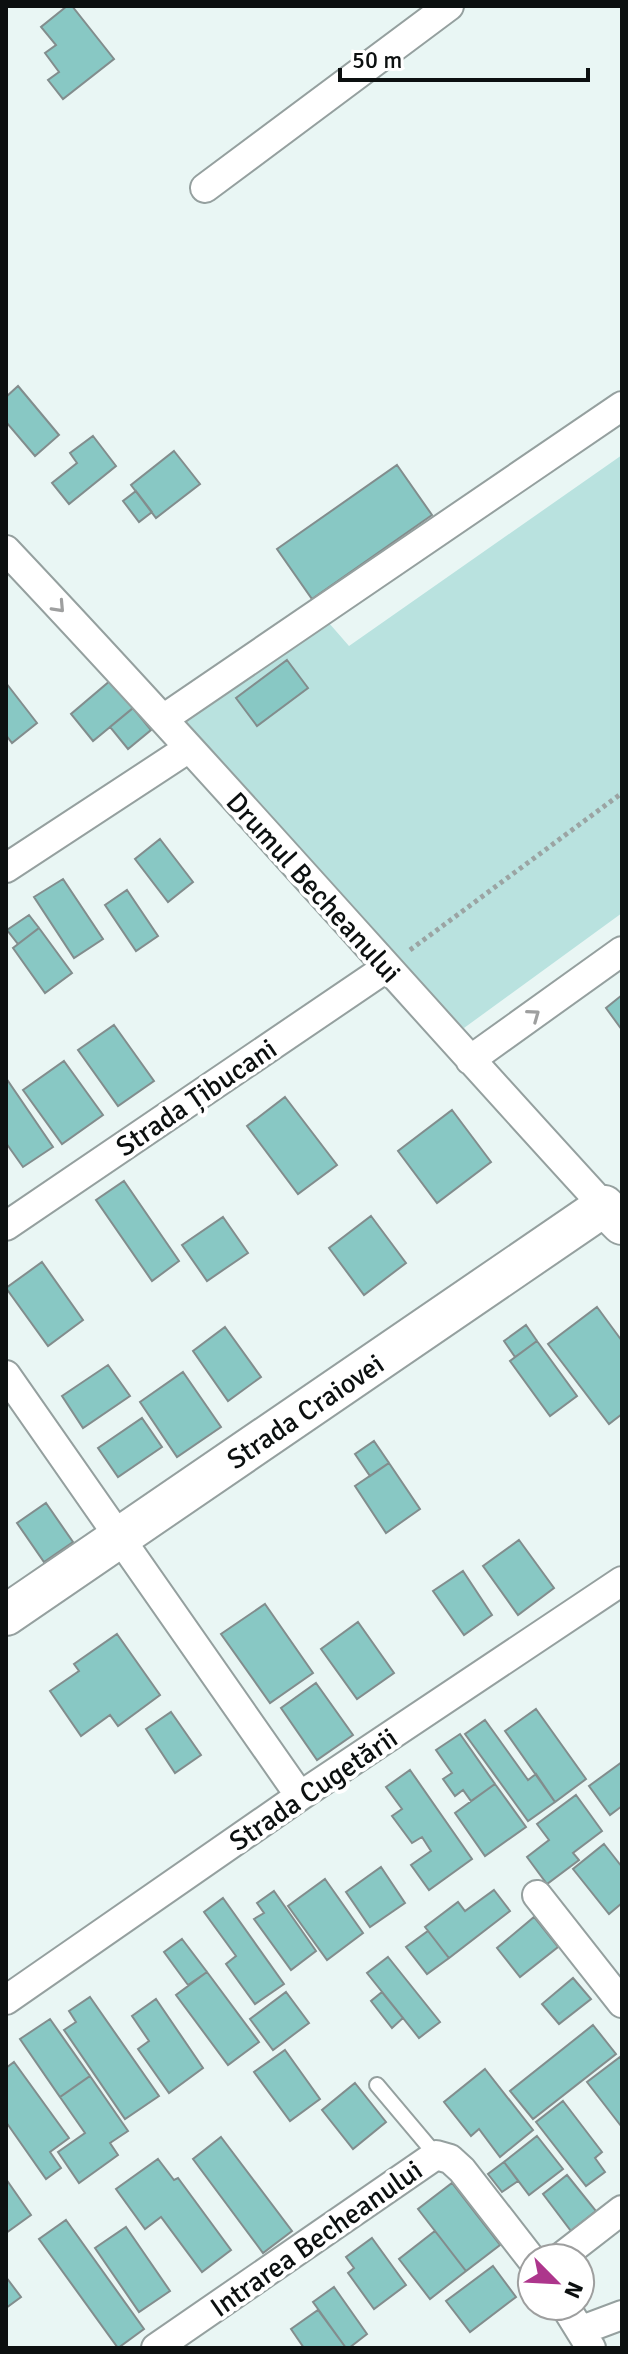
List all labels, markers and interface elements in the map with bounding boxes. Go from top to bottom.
scale bar [340,32,588,82]
text: 50 m [352,45,402,75]
one-way arrow [50,597,64,612]
street label: Drumul Becheanului [219,785,408,990]
one-way arrow [525,1010,539,1025]
street label: Strada Țibucani [110,1032,283,1164]
street label: Strada Craiovei [221,1347,390,1477]
street label: Strada Cugetării [223,1721,404,1859]
street label: Intrarea Becheanului [204,2153,429,2325]
north arrow [516,2242,596,2322]
text: N [558,2277,589,2302]

